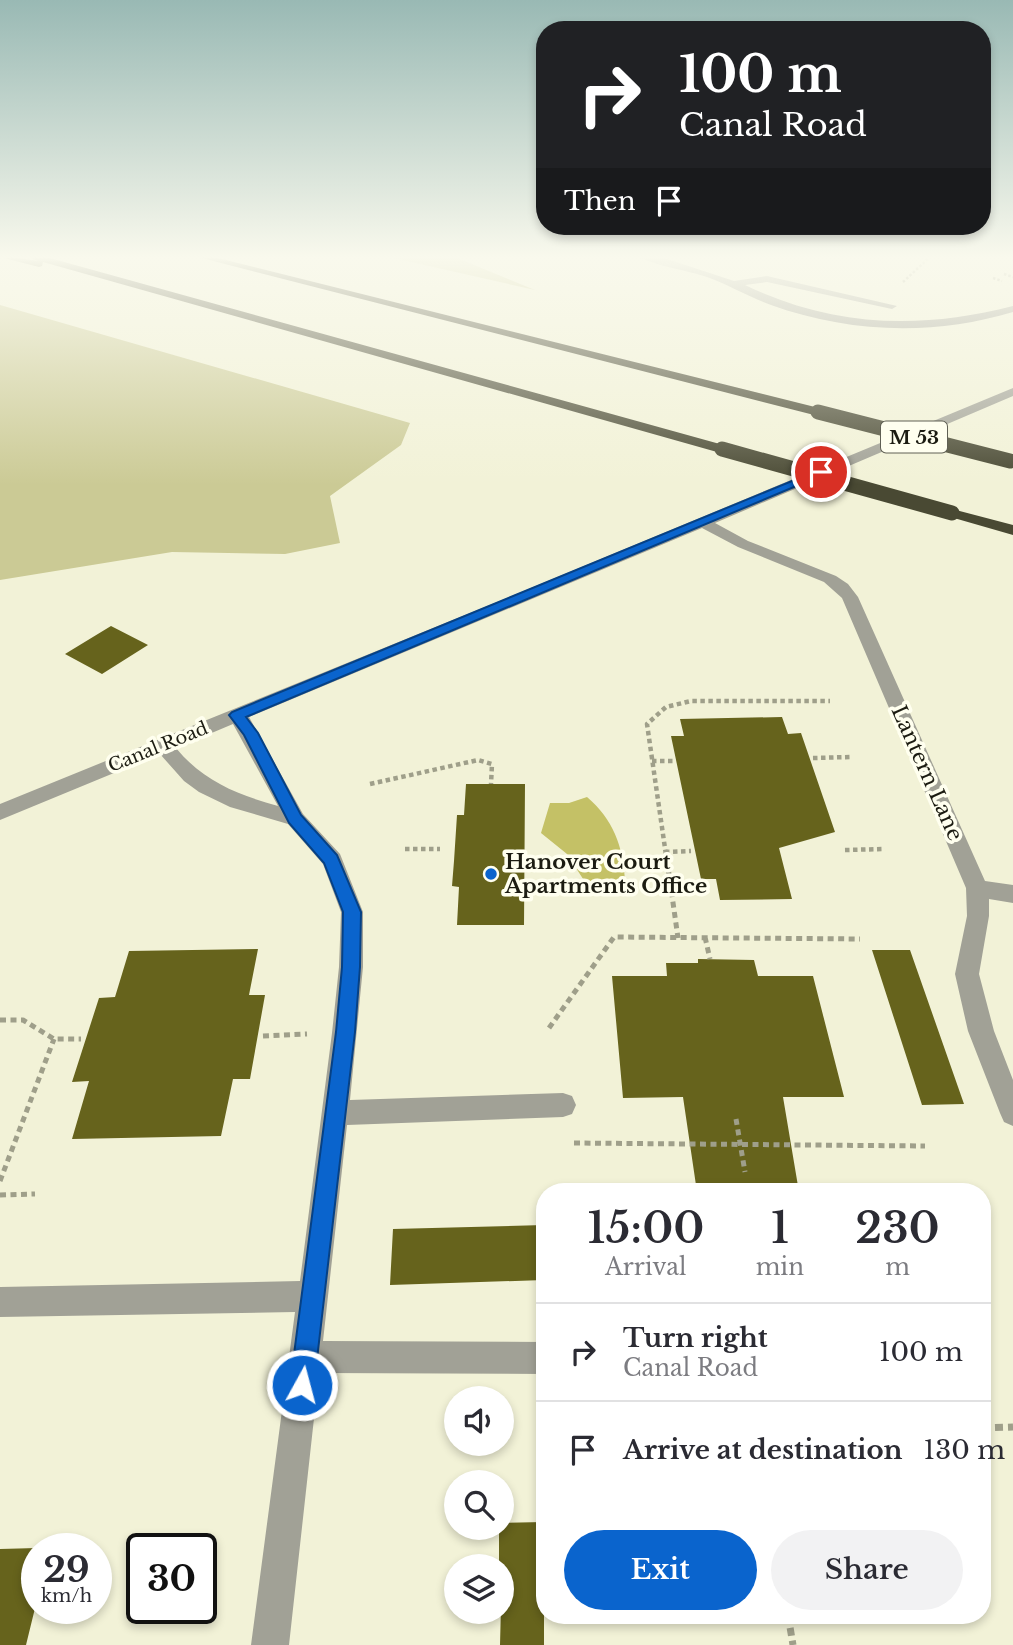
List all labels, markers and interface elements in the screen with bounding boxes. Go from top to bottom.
text: 100 m [679,44,842,105]
icon: right [564,49,655,140]
text: Canal Road [679,105,867,145]
icon: arrive [650,182,688,220]
text: Then [564,185,636,217]
road number: M 53 [881,422,947,452]
pin [791,442,851,502]
icon: arrive [802,453,840,491]
street label: Lantern Lane [886,701,968,845]
street label: Canal Road [105,717,211,777]
place label: Hanover Court Apartments Office [504,849,707,899]
marker: Hanover Court Apartments Office [483,866,499,882]
text: 15:00 [587,1202,705,1254]
text: 1 [771,1202,789,1254]
text: 230 [855,1202,940,1254]
text: Arrival [605,1253,687,1281]
text: min [756,1253,804,1281]
text: m [885,1253,910,1281]
text: Turn right [623,1322,768,1354]
icon: right [564,1333,602,1371]
text: 100 m [879,1336,963,1368]
position arrow [265,1348,339,1422]
text: Canal Road [623,1354,758,1382]
map controls [444,1386,514,1624]
button: sound [444,1386,514,1456]
icon: arrive [564,1431,602,1469]
text: Arrive at destination [623,1434,903,1466]
text: 130 m [924,1434,1005,1466]
button: search [444,1470,514,1540]
button: Exit [564,1530,757,1610]
button: Share [771,1530,963,1610]
speed limit sign: 30 [126,1533,217,1624]
text: 29 [43,1548,90,1591]
button: layers [444,1554,514,1624]
text: km/h [41,1585,92,1607]

